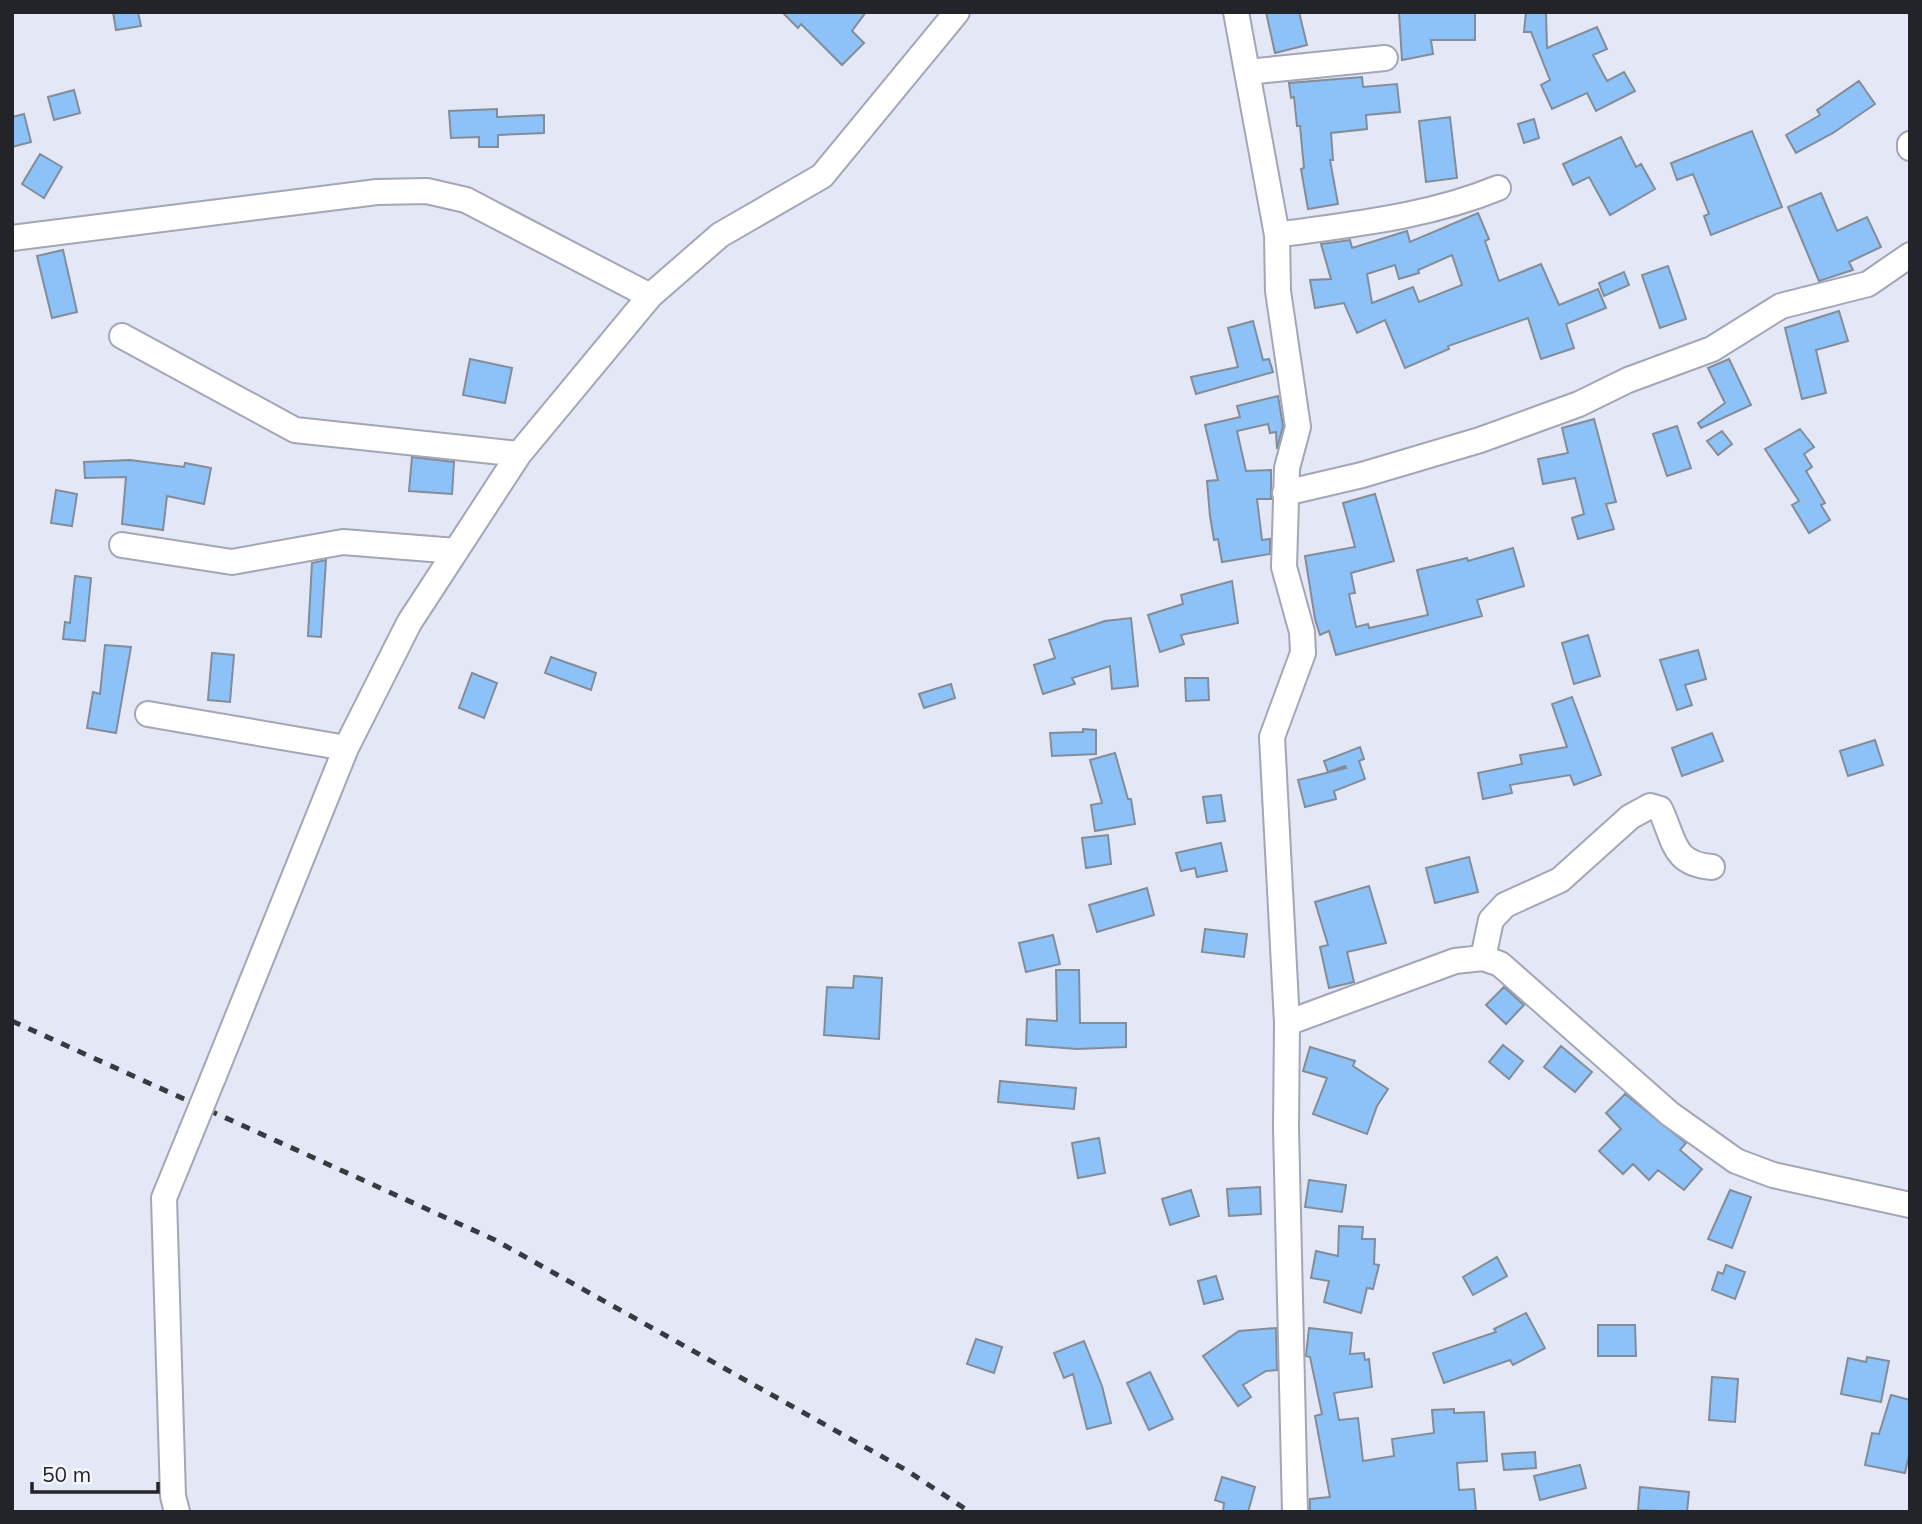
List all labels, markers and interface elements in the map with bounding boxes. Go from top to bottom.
scale bar [32,1450,158,1494]
text: 50 m [42,1461,91,1487]

